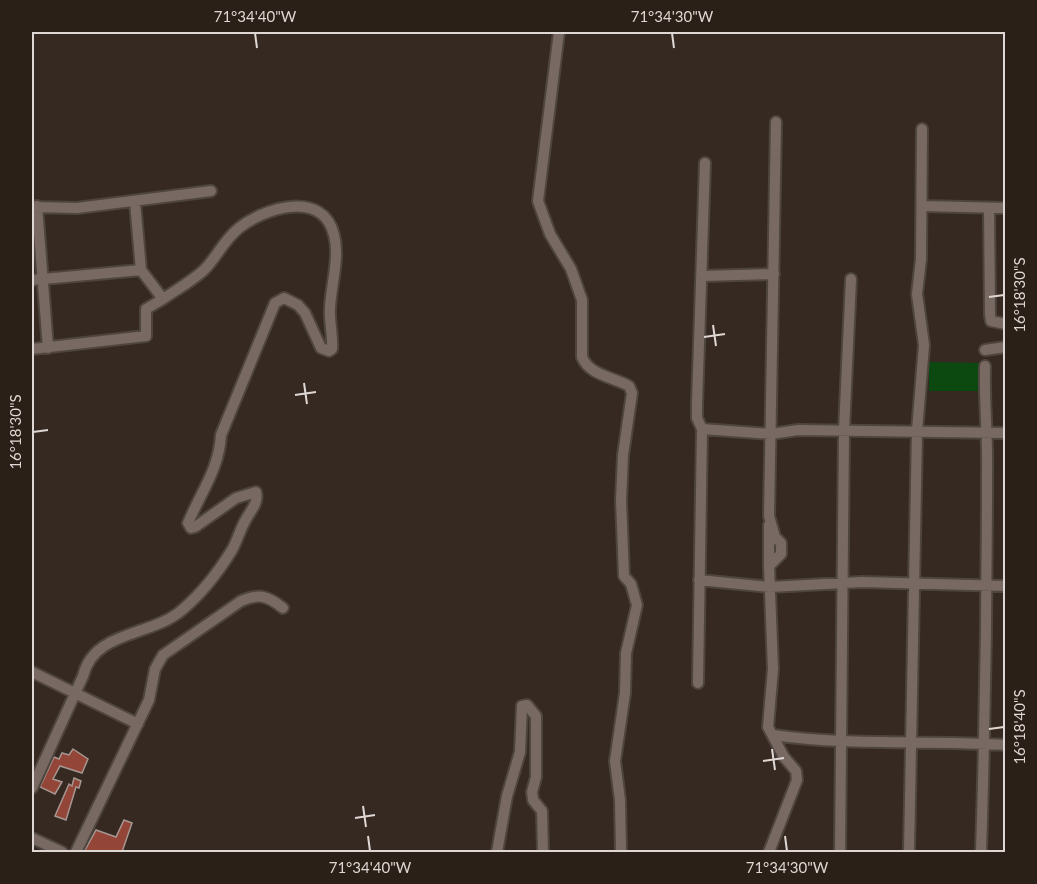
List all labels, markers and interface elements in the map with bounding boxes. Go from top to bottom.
text: 71°34'40"W [214,7,297,25]
text: 71°34'30"W [631,7,714,25]
text: 16°18'30"S [1010,257,1028,333]
text: 16°18'30"S [6,394,24,470]
text: 16°18'40"S [1010,689,1028,765]
text: 71°34'40"W [329,858,412,876]
text: 71°34'30"W [746,858,829,876]

